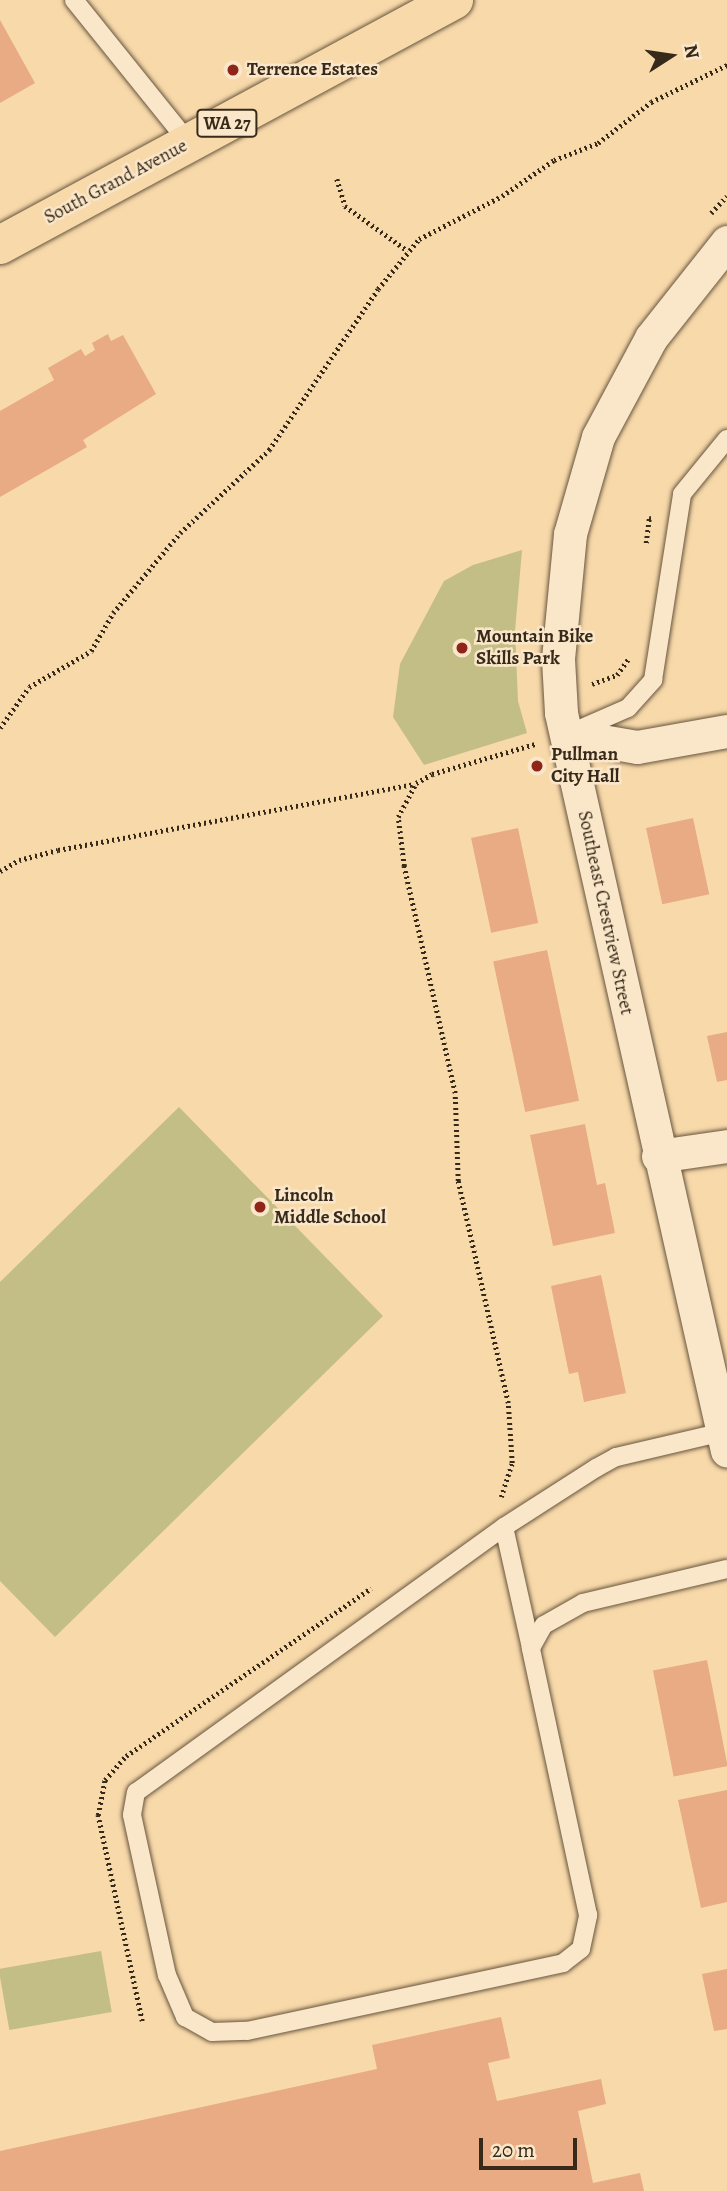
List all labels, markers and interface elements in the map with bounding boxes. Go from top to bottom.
north arrow [636,21,706,91]
text: N [677,42,706,61]
place label: Terrence Estates [247,59,378,81]
marker: Terrence Estates [225,62,241,78]
road number: WA 27 [196,109,258,138]
street label: South Grand Avenue [41,135,191,229]
place label: Mountain Bike Skills Park [476,626,593,670]
marker: Mountain Bike Skills Park [454,640,470,656]
place label: Pullman City Hall [551,744,619,788]
marker: Pullman City Hall [529,758,545,774]
street label: Southeast Crestview Street [572,809,638,1017]
place label: Lincoln Middle School [274,1185,386,1229]
marker: Lincoln Middle School [252,1199,268,1215]
scale bar [482,2124,580,2168]
text: 20 m [492,2136,535,2164]

